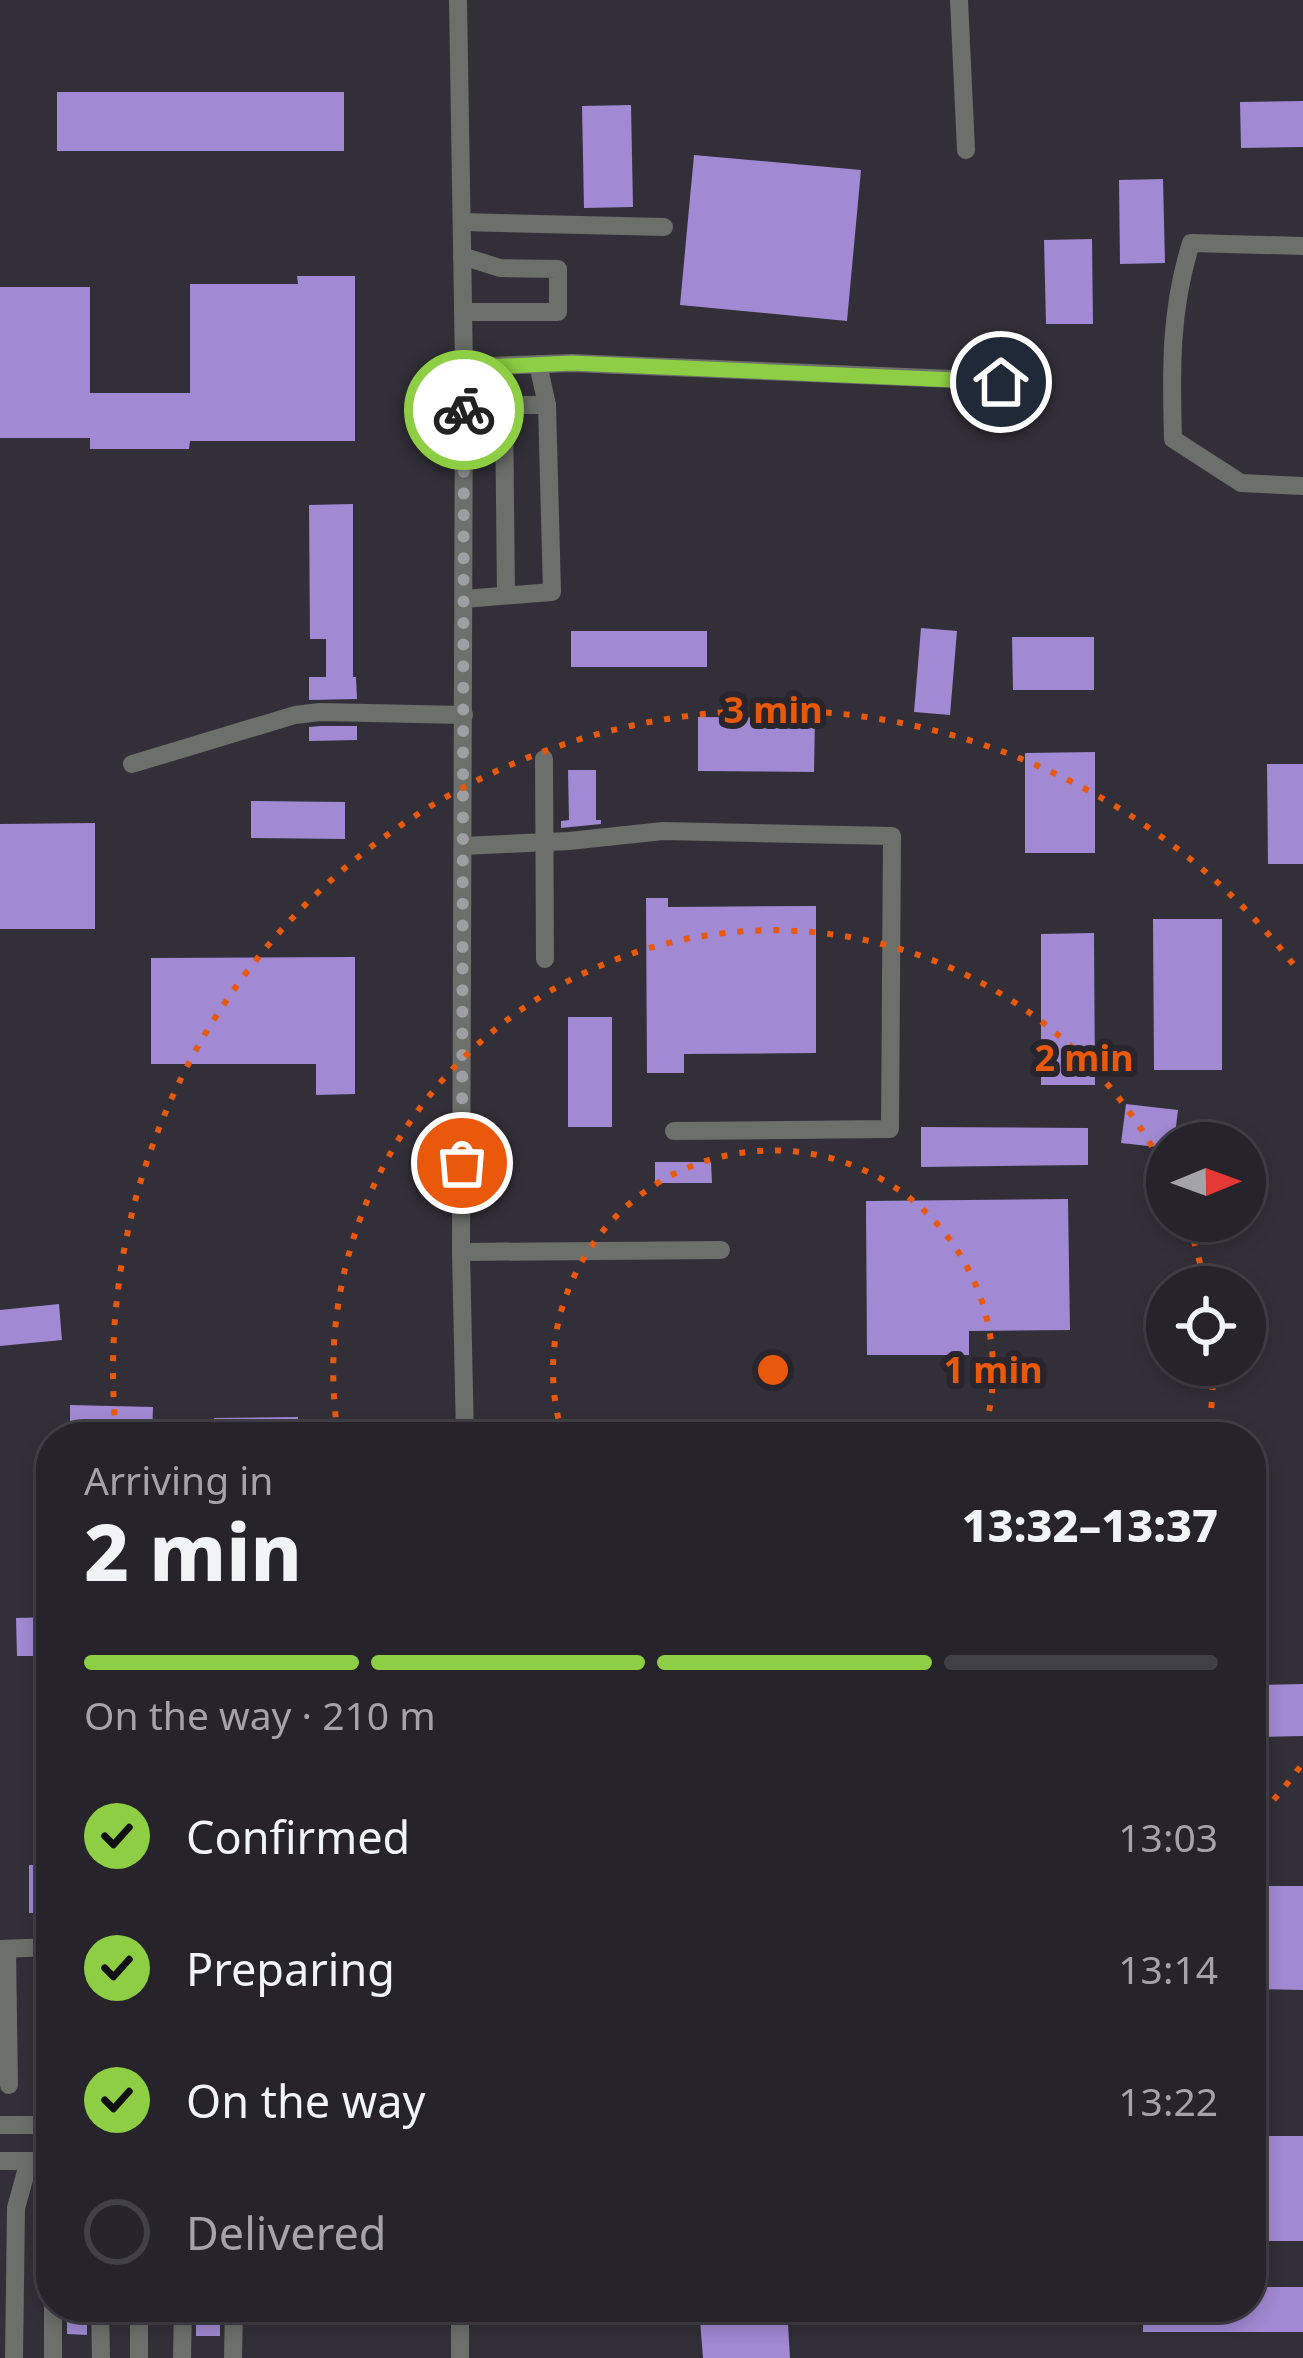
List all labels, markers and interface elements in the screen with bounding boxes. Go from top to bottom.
pin [950,331,1052,433]
icon: home [968,349,1034,415]
courier [404,350,524,470]
icon: bike [431,377,497,443]
text: 3 min [723,685,823,734]
text: 2 min [1034,1033,1134,1082]
pin [411,1112,513,1214]
north arrow [1146,1122,1266,1242]
map controls [1146,1122,1266,1386]
icon: bag [429,1130,495,1196]
button: locate [1146,1266,1266,1386]
text: 1 min [943,1345,1043,1394]
centre of rings [752,1349,794,1391]
text: Arriving in [84,1453,273,1506]
text: 13:32–13:37 [962,1494,1218,1555]
text: 2 min [84,1498,302,1604]
text: On the way · 210 m [84,1688,436,1741]
icon: check [84,1803,150,1869]
text: Confirmed [186,1806,410,1867]
text: 13:03 [1118,1810,1218,1863]
icon: check [84,1935,150,2001]
text: Preparing [186,1938,395,1999]
text: 13:14 [1118,1942,1218,1995]
icon: check [84,2067,150,2133]
text: On the way [186,2070,425,2131]
text: 13:22 [1118,2074,1218,2127]
text: Delivered [186,2202,386,2263]

